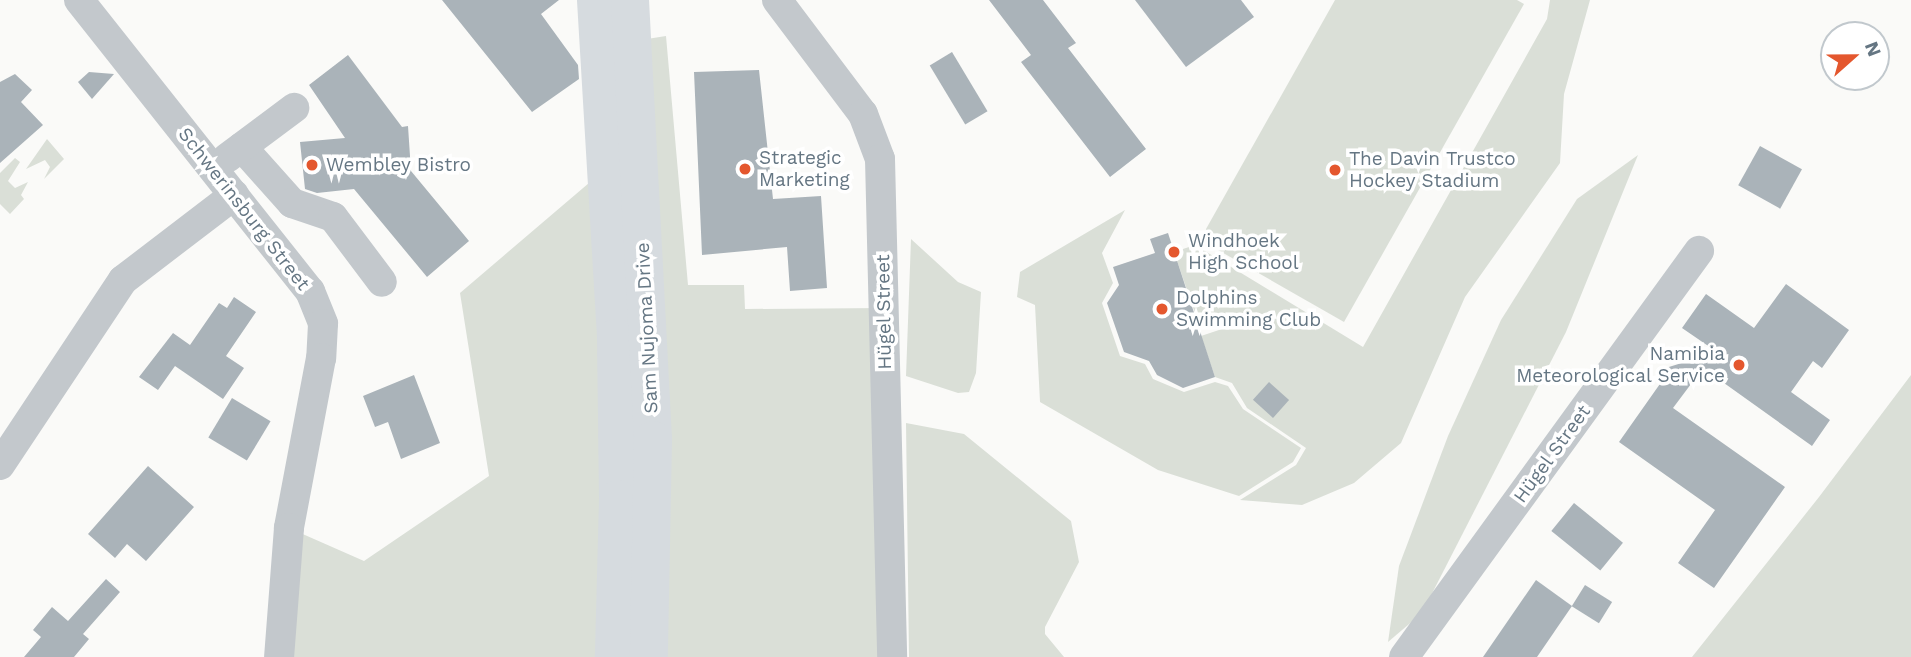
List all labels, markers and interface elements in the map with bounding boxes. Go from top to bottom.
north arrow [1820,21,1890,91]
text: N [1860,38,1886,60]
street label: Schwerinsburg Street [173,123,315,295]
place label: Strategic Marketing [759,147,850,191]
place label: The Davin Trustco Hockey Stadium [1349,148,1516,192]
place label: Wembley Bistro [326,154,471,176]
marker: Wembley Bistro [304,157,320,173]
marker: Strategic Marketing [737,161,753,177]
marker: The Davin Trustco Hockey Stadium [1327,162,1343,178]
place label: Windhoek High School [1188,230,1299,274]
street label: Sam Nujoma Drive [631,242,663,414]
marker: Windhoek High School [1166,244,1182,260]
street label: Hügel Street [872,254,896,370]
place label: Dolphins Swimming Club [1176,287,1321,331]
marker: Dolphins Swimming Club [1154,301,1170,317]
place label: Namibia Meteorological Service [1516,343,1725,387]
marker: Namibia Meteorological Service [1731,357,1747,373]
street label: Hügel Street [1509,400,1595,508]

